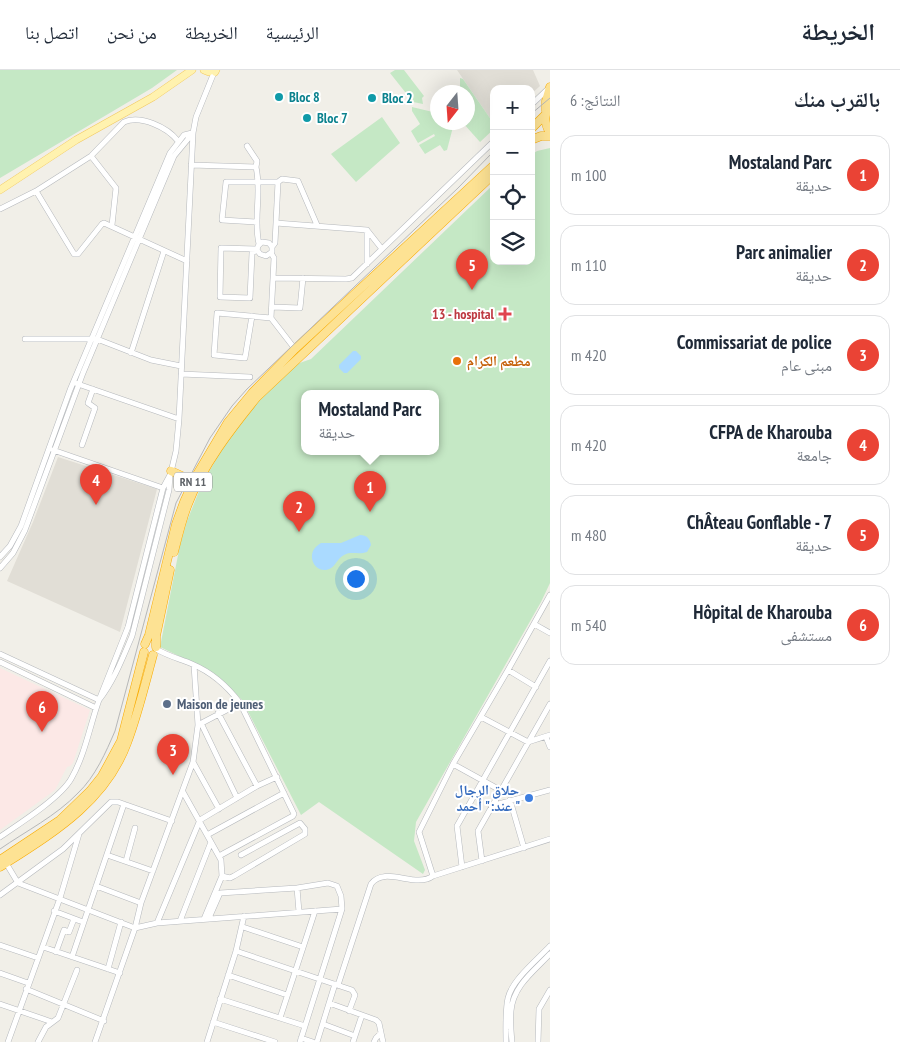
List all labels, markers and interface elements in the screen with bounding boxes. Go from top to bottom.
text: الخريطة [801,16,875,47]
text: اتصل بنا [25,21,79,44]
text: من نحن [107,21,157,44]
text: الخريطة [185,21,238,44]
text: الرئيسية [266,21,319,44]
north arrow [430,85,475,130]
map controls [490,85,535,265]
button: + [490,85,535,130]
text: بالقرب منك [794,86,880,113]
place label: Bloc 8 [289,88,320,106]
place label: Bloc 2 [382,89,413,107]
text: النتائج: 6 [570,90,621,110]
marker: Bloc 8 [273,91,285,103]
marker: Bloc 2 [366,92,378,104]
place label: Bloc 7 [317,109,348,127]
marker: Bloc 7 [301,112,313,124]
button: − [490,130,535,175]
text: Mostaland Parc [729,150,832,174]
text: 100 m [571,165,606,185]
text: 1 [859,165,867,185]
button: locate [490,175,535,220]
text: حديقة [795,175,832,195]
button: layers [490,220,535,265]
text: Parc animalier [736,240,832,264]
pin: 5 [456,249,488,290]
text: 110 m [571,255,606,275]
text: 2 [859,255,867,275]
text: حديقة [795,265,832,285]
place label: 13 - hospital [432,305,495,323]
marker: 13 - hospital [498,307,512,321]
text: Commissariat de police [677,330,832,354]
text: 420 m [571,345,606,365]
text: 3 [859,345,867,365]
place label: مطعم الكرام [467,352,531,371]
marker: مطعم الكرام [451,355,463,367]
text: مبنى عام [781,355,832,375]
popup [301,390,439,455]
text: Mostaland Parc [318,397,422,421]
text: CFPA de Kharouba [709,420,832,444]
text: حديقة [318,422,355,442]
text: 420 m [571,435,606,455]
text: 4 [859,435,867,455]
text: جامعة [797,445,832,465]
pin: 4 [80,464,112,505]
pin: 1 [354,471,386,512]
road number: RN 11 [174,472,212,492]
pin: 2 [283,491,315,532]
text: 7 - ChÂteau Gonflable [687,510,832,534]
text: 480 m [571,525,606,545]
text: 5 [859,525,867,545]
text: حديقة [795,535,832,555]
your location [343,566,369,592]
text: Hôpital de Kharouba [693,600,832,624]
text: 540 m [571,615,606,635]
text: 6 [859,615,867,635]
text: مستشفى [781,625,832,645]
pin: 6 [26,691,58,732]
place label: Maison de jeunes [177,695,263,713]
marker: Maison de jeunes [161,698,173,710]
pin: 3 [157,734,189,775]
place label: حلاق الرجال عند: " أحمد " [455,781,520,815]
marker: حلاق الرجال عند: " أحمد " [523,792,535,804]

